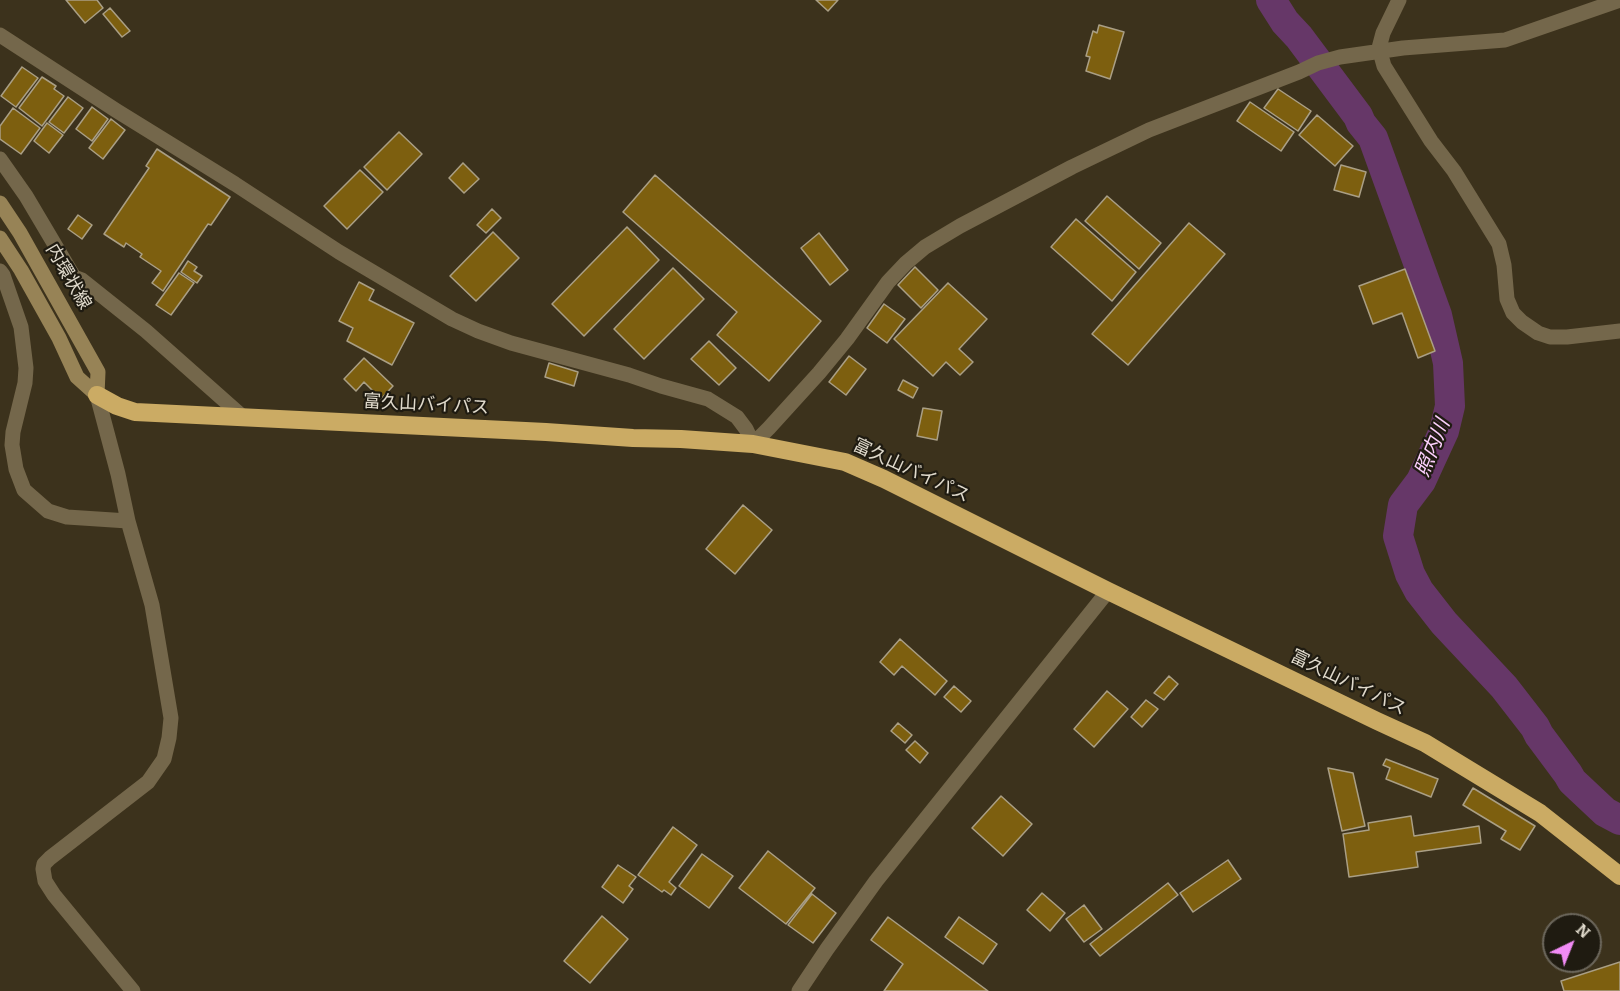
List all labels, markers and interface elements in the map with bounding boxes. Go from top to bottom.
street label: 内環状線 [41,240,95,314]
street label: 富久山バイパス [363,391,489,419]
water label: 照内川 [1411,416,1455,480]
street label: 富久山バイパス [849,435,973,507]
street label: 富久山バイパス [1287,646,1409,720]
north arrow [1542,913,1602,973]
text: N [1572,920,1594,942]

